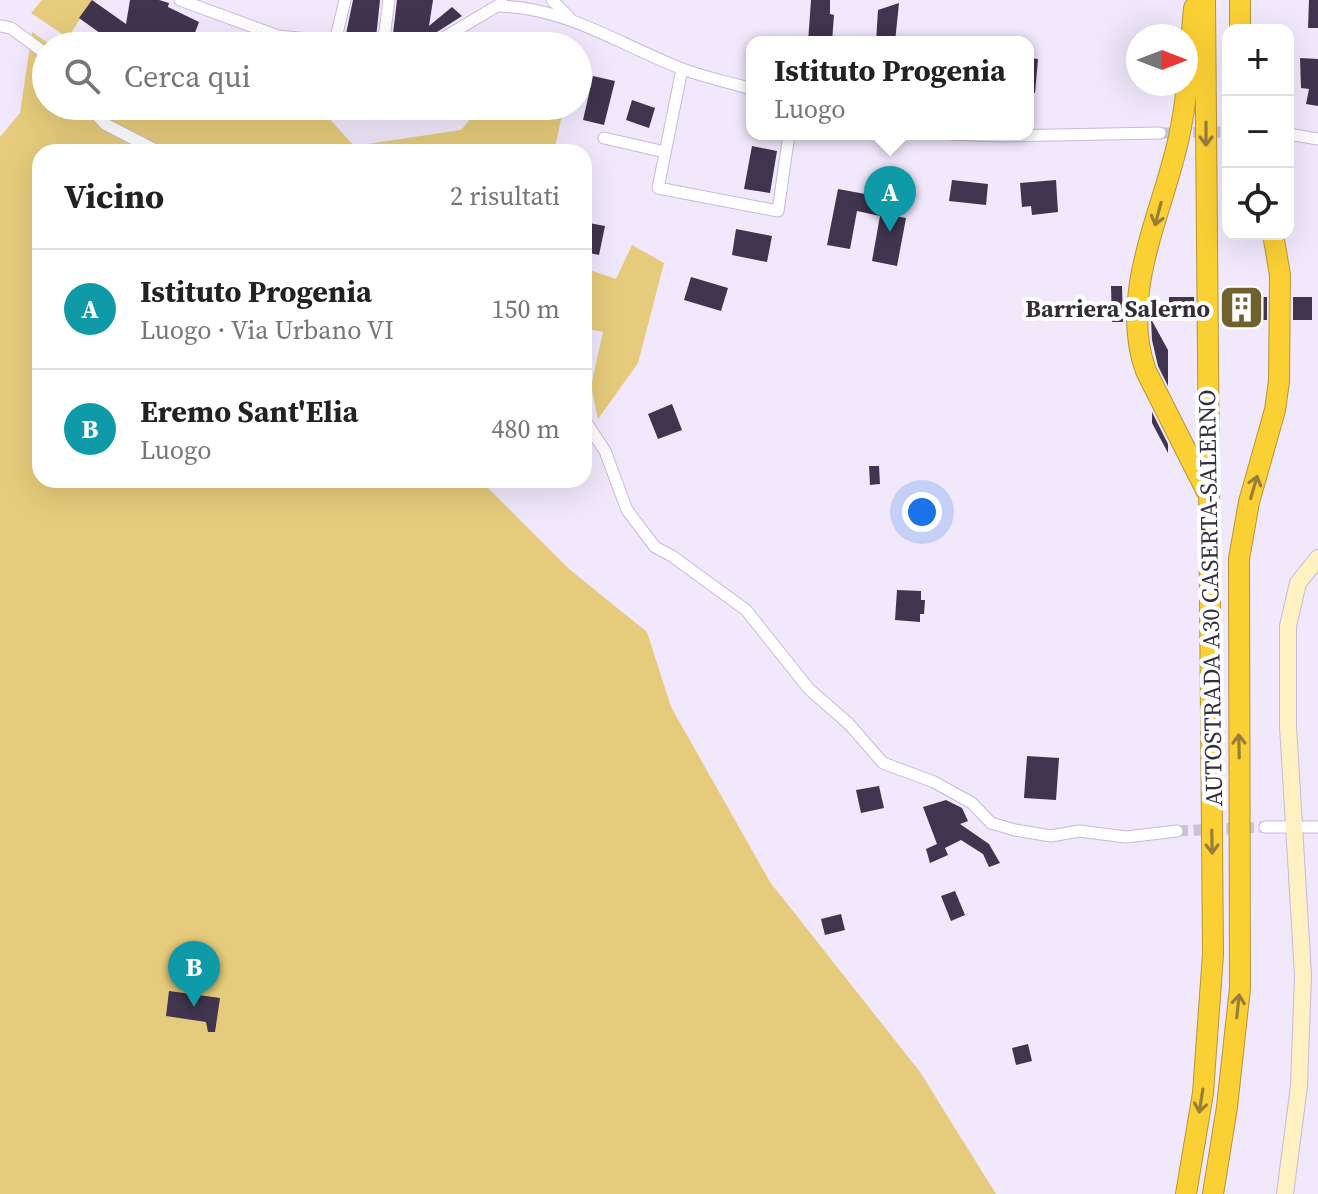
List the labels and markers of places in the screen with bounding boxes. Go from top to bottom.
pin: A [864,166,916,232]
building icon: Barriera Salerno [1217,284,1265,332]
place label: Barriera Salerno [1025,292,1210,325]
pin: B [168,941,220,1007]

